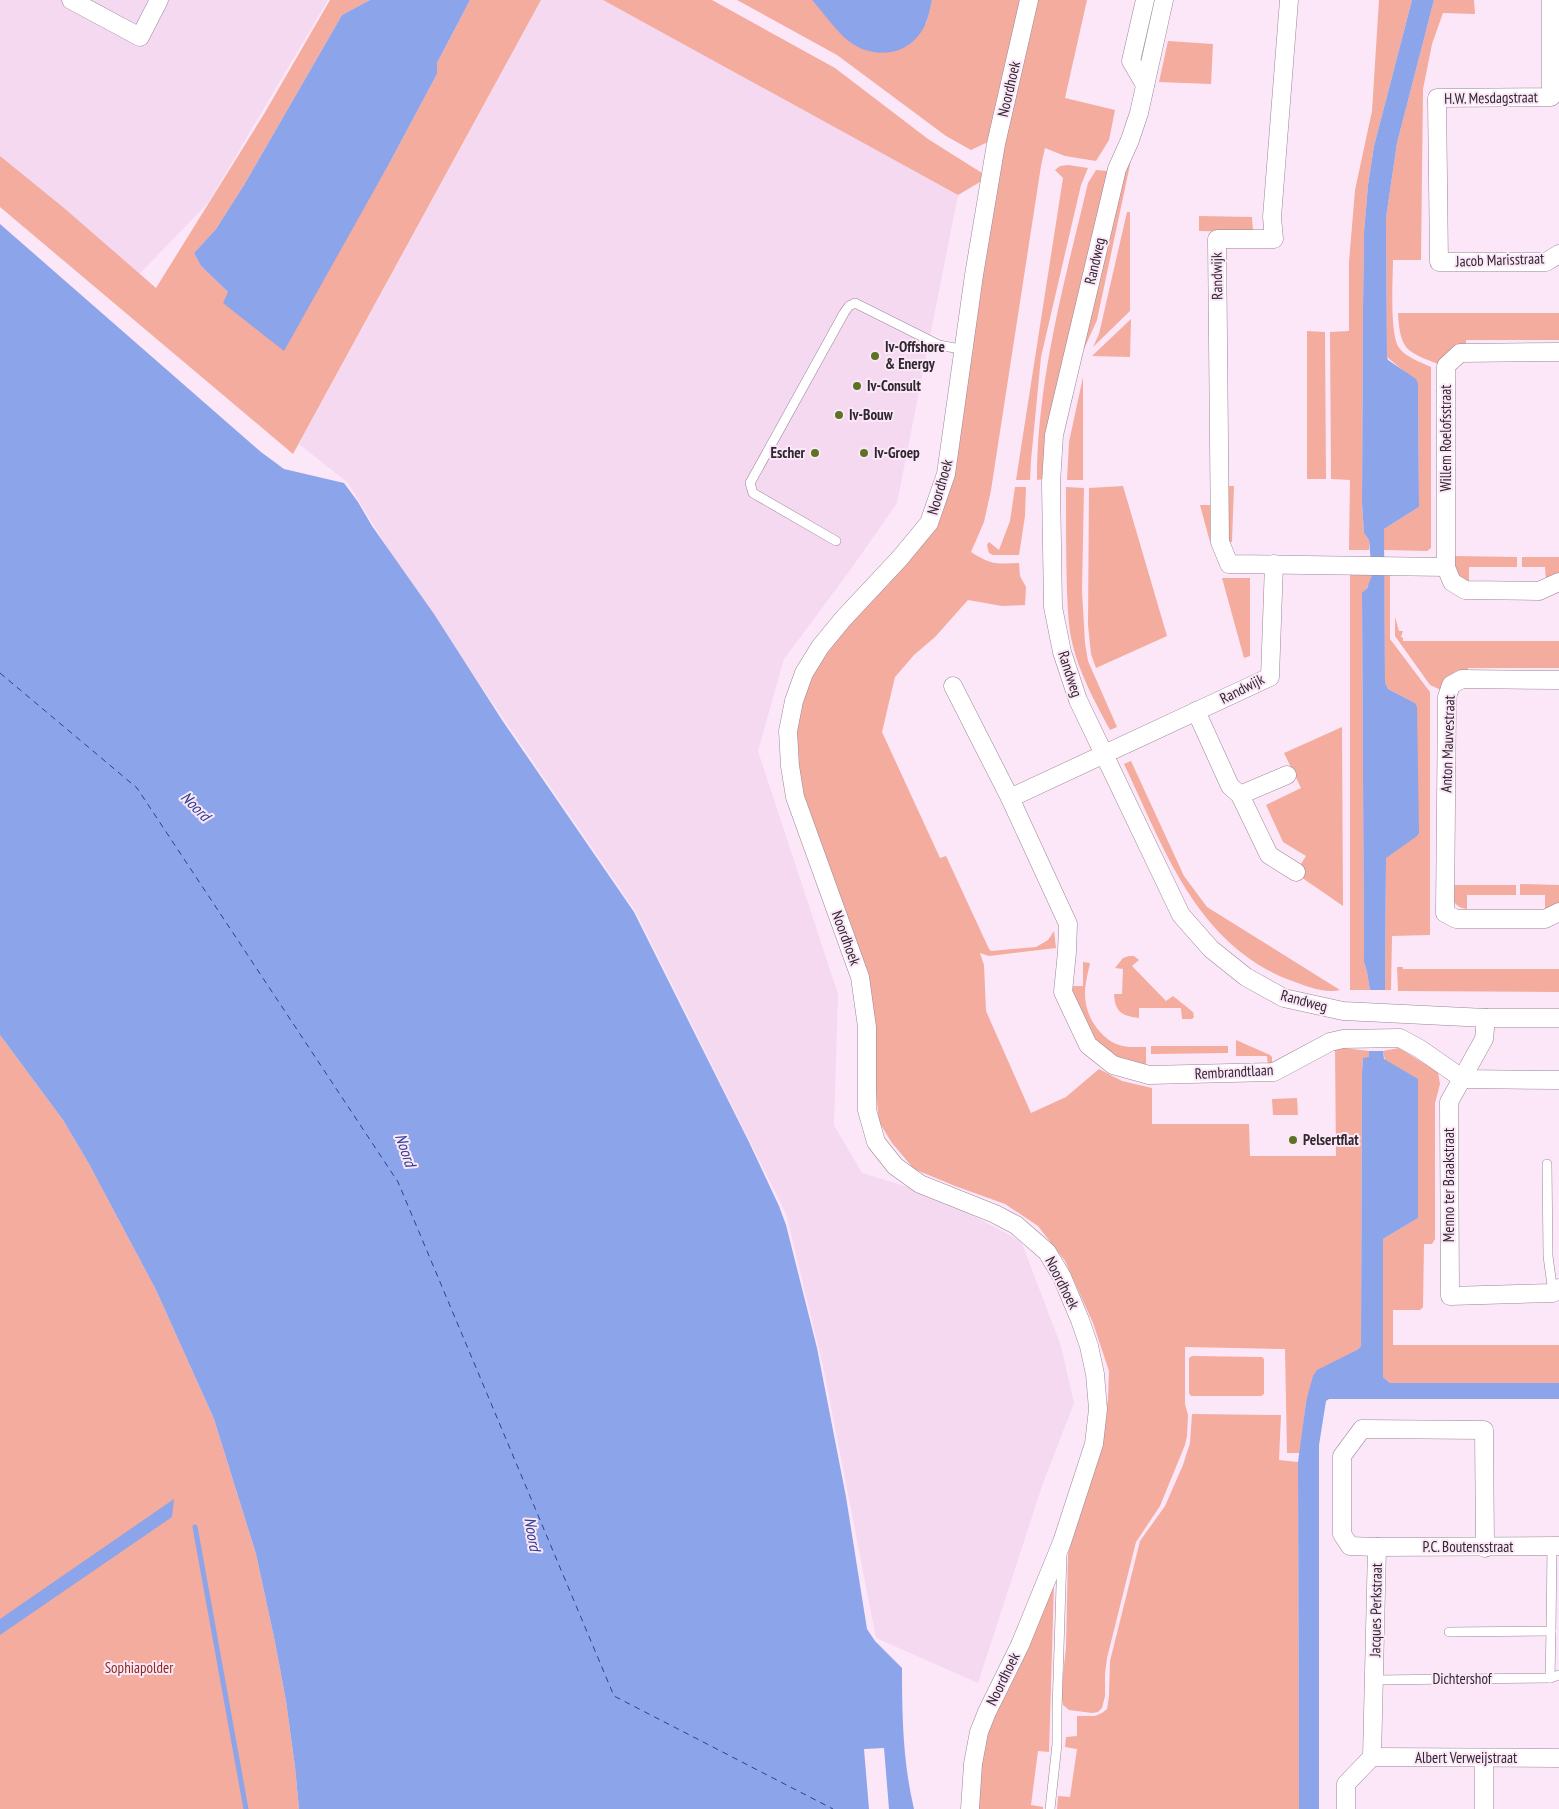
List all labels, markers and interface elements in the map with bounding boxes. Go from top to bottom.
street label: Noordhoek [993,59,1024,119]
street label: H.W. Mesdagstraat [1444,87,1538,108]
street label: Randweg [1080,236,1109,286]
street label: Jacob Marisstraat [1455,248,1544,271]
street label: Randwijk [1207,252,1226,300]
place label: Iv-Offshore & Energy [885,337,945,373]
marker: Iv-Offshore & Energy [869,350,881,362]
place label: Iv-Consult [867,376,921,395]
marker: Iv-Consult [851,380,863,392]
street label: Willem Roelofsstraat [1436,385,1455,491]
place label: Iv-Bouw [849,405,894,424]
marker: Iv-Bouw [833,409,845,421]
place label: Escher [770,443,806,462]
place label: Iv-Groep [874,443,920,462]
marker: Escher [809,447,821,459]
marker: Iv-Groep [858,447,870,459]
street label: Noordhoek [923,457,957,517]
street label: Randweg [1054,648,1087,699]
street label: Randwijk [1216,669,1267,708]
street label: Anton Mauvestraat [1436,695,1459,793]
water label: Noord [177,787,216,826]
street label: Noordhoek [828,908,865,968]
street label: Randweg [1279,985,1330,1016]
street label: Rembrandtlaan [1194,1060,1274,1083]
street label: Menno ter Braakstraat [1439,1128,1458,1242]
place label: Pelsertflat [1303,1130,1359,1149]
water label: Noord [391,1131,422,1171]
marker: Pelsertflat [1287,1134,1299,1146]
street label: Noordhoek [1041,1253,1084,1313]
water label: Noord [520,1516,546,1554]
street label: P.C. Boutensstraat [1423,1537,1513,1556]
street label: Jacques Perkstraat [1365,1563,1386,1658]
street label: Noordhoek [982,1649,1024,1708]
park label: Sophiapolder [105,1658,174,1677]
street label: Dichtershof [1432,1669,1493,1688]
street label: Albert Verweijstraat [1415,1748,1517,1767]

